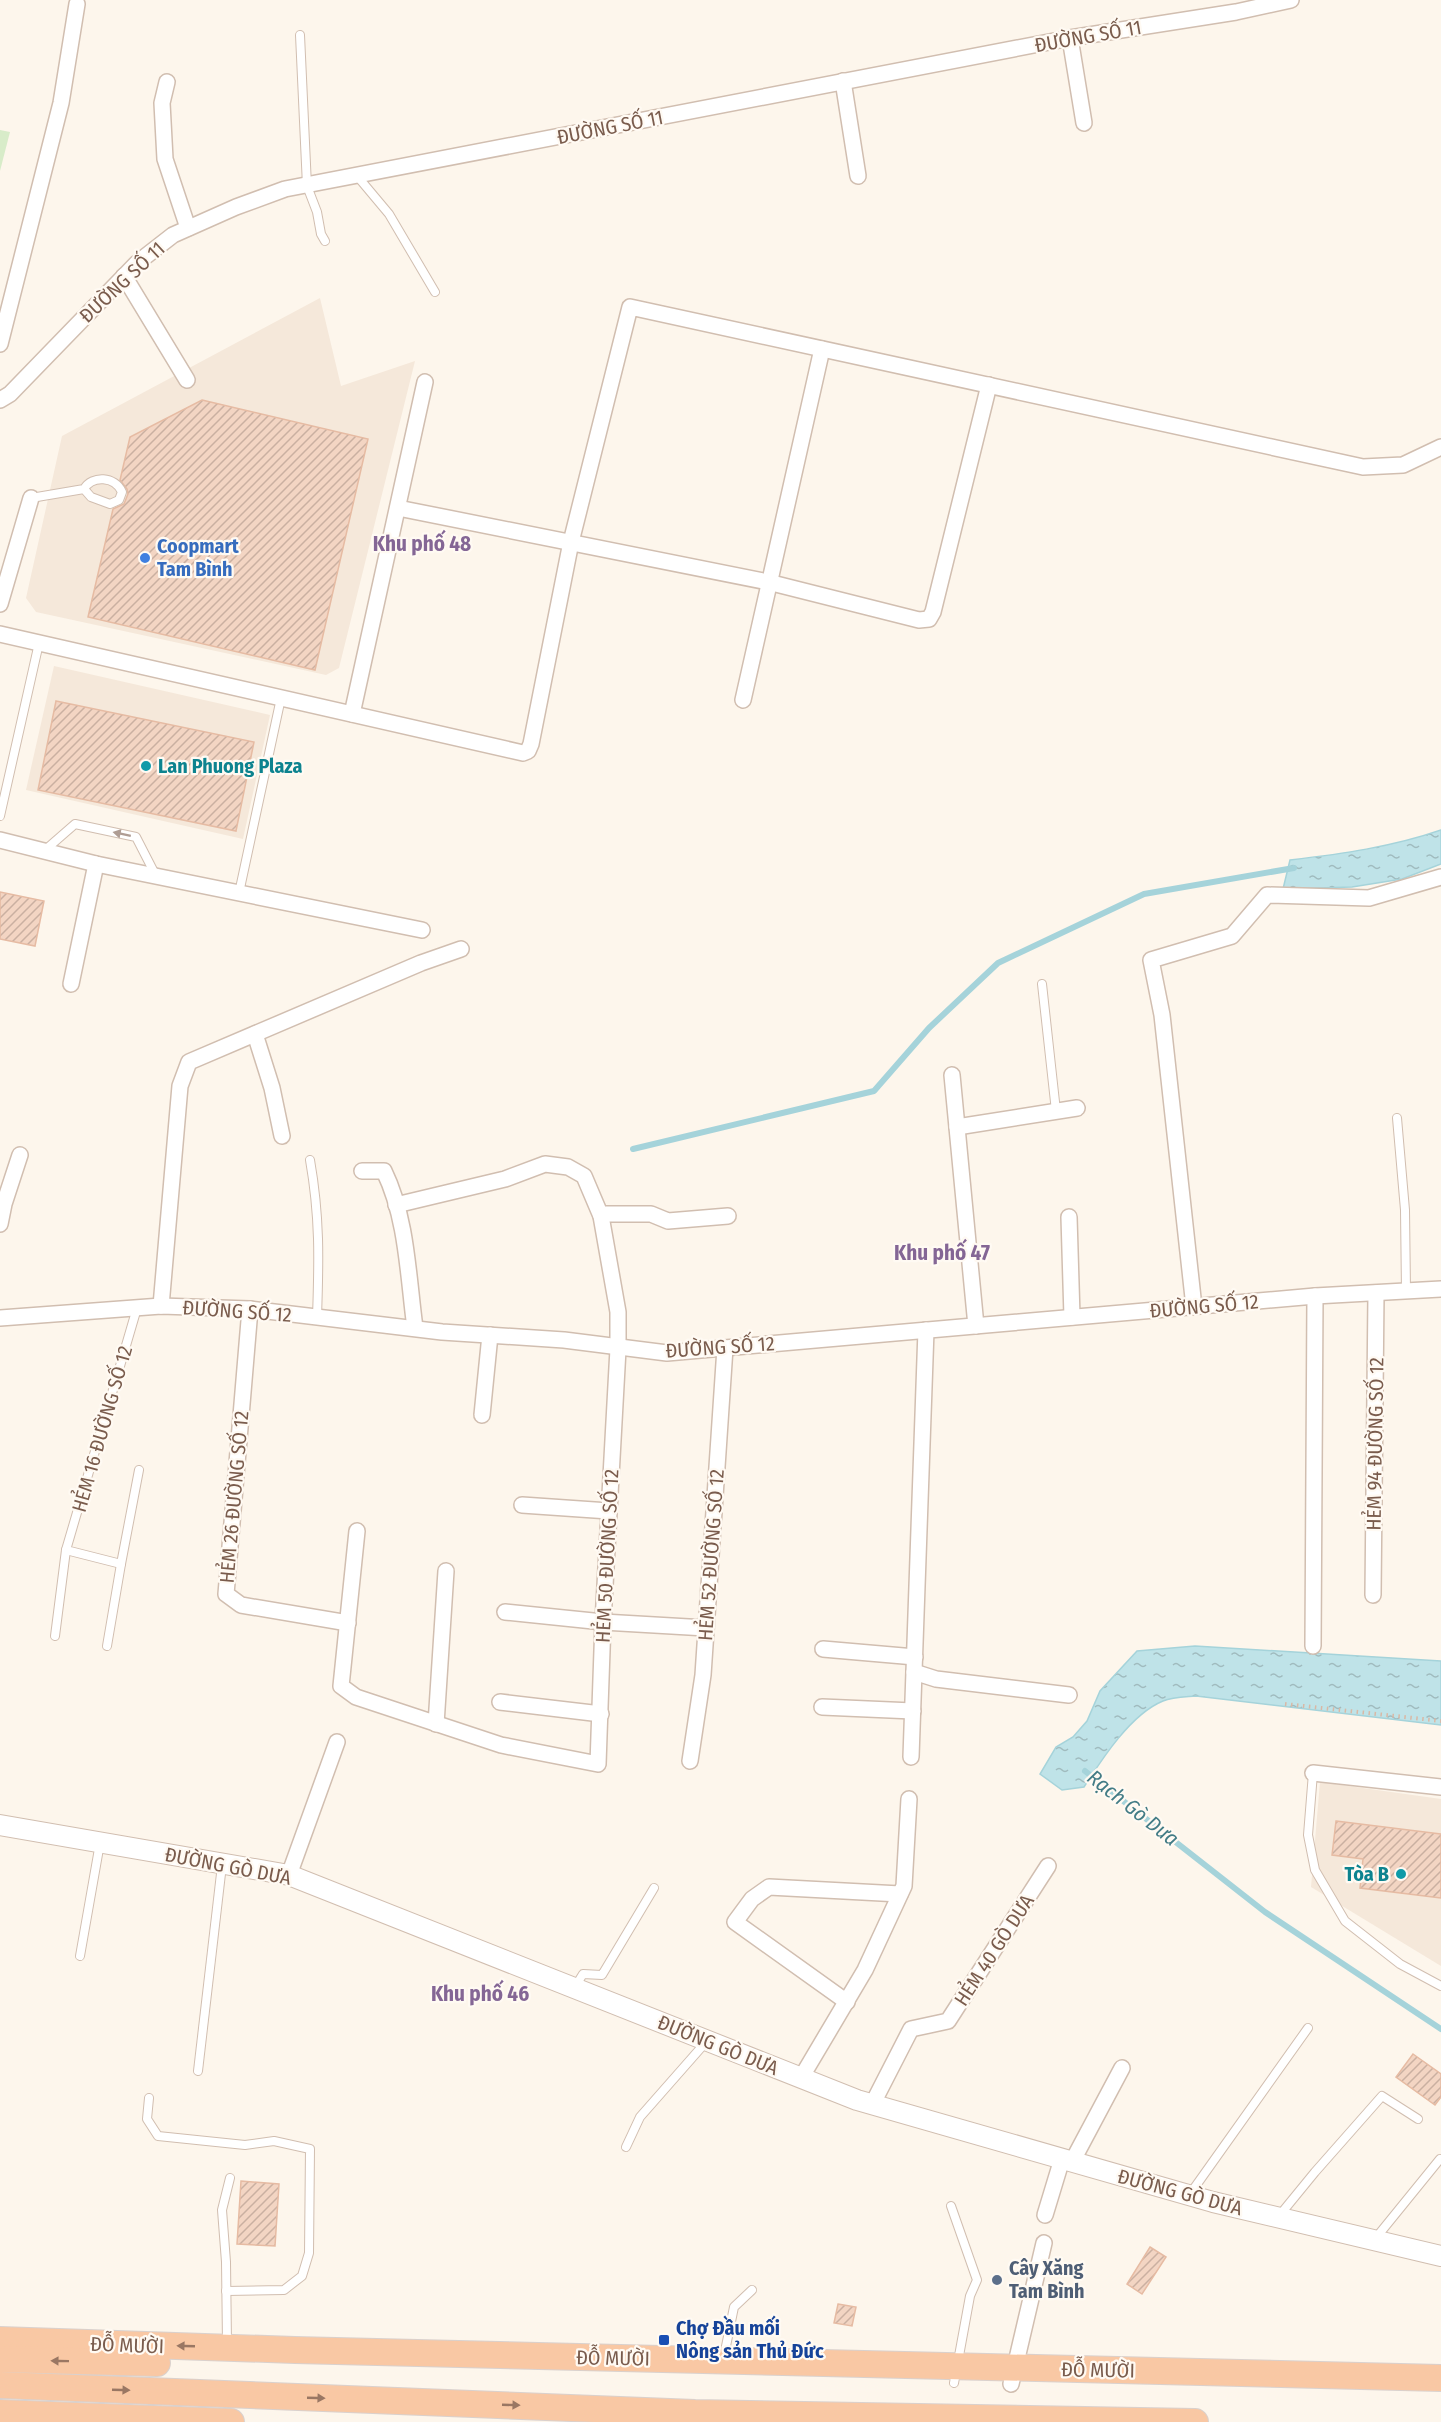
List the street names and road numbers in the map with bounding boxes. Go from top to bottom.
street label: ĐƯỜNG SỐ 11 [1032,13,1143,57]
street label: ĐƯỜNG SỐ 11 [554,103,665,149]
street label: ĐƯỜNG SỐ 11 [73,235,170,328]
street label: ĐƯỜNG SỐ 12 [1148,1287,1260,1323]
street label: ĐƯỜNG SỐ 12 [182,1293,293,1327]
street label: ĐƯỜNG SỐ 12 [665,1329,775,1363]
street label: HẺM 16 ĐƯỜNG SỐ 12 [65,1342,137,1515]
street label: HẺM 94 ĐƯỜNG SỐ 12 [1359,1357,1389,1531]
street label: HẺM 26 ĐƯỜNG SỐ 12 [213,1409,254,1584]
street label: HẺM 50 ĐƯỜNG SỐ 12 [588,1468,624,1643]
street label: HẺM 52 ĐƯỜNG SỐ 12 [691,1468,729,1642]
street label: ĐƯỜNG GÒ DƯA [163,1842,294,1890]
street label: HẺM 40 GÒ DƯA [948,1889,1039,2010]
street label: ĐƯỜNG GÒ DƯA [654,2010,782,2080]
street label: ĐƯỜNG GÒ DƯA [1115,2164,1245,2220]
street label: ĐỖ MƯỜI [90,2329,164,2358]
street label: ĐỖ MƯỜI [576,2342,650,2371]
street label: ĐỖ MƯỜI [1061,2354,1135,2383]

